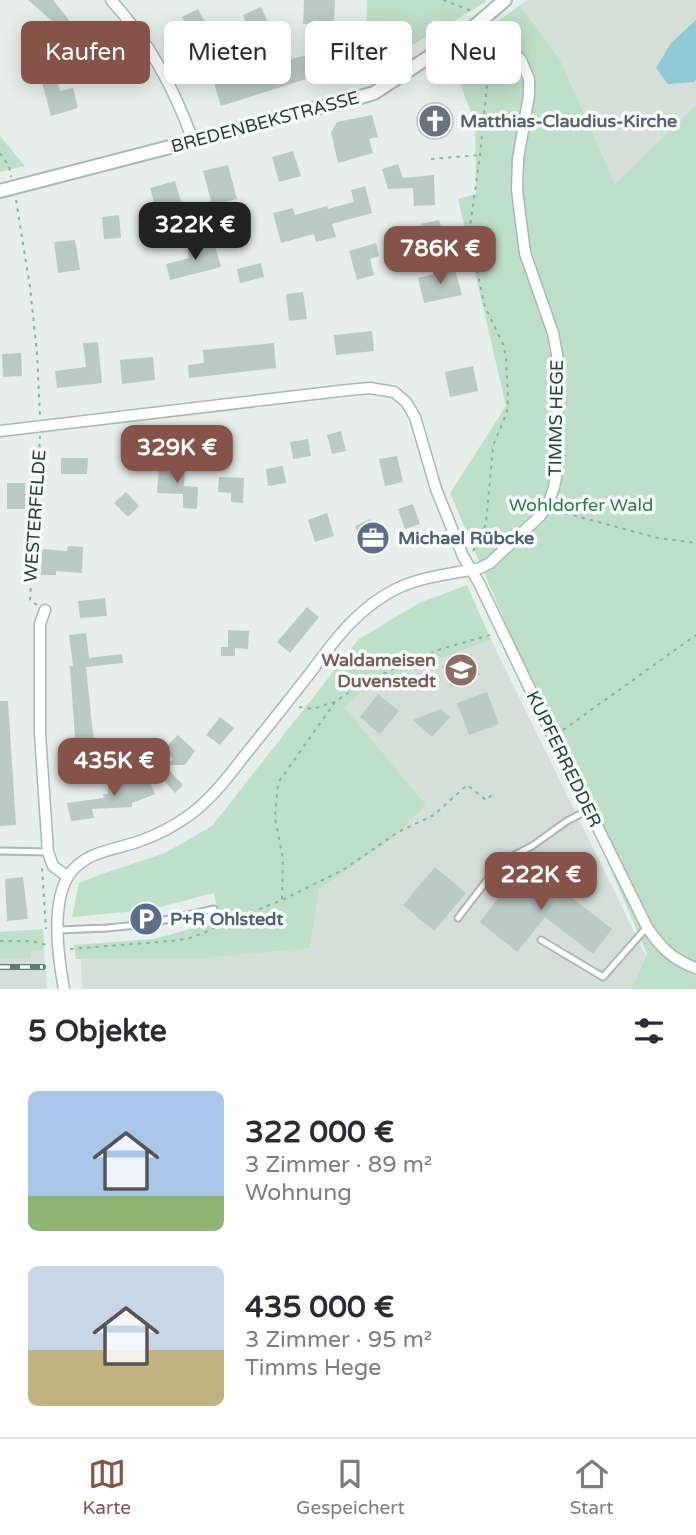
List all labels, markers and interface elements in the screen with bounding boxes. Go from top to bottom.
chip: Kaufen [21,21,150,84]
chip: Mieten [164,21,291,84]
chip: Filter [305,21,412,84]
chip: Neu [426,21,521,84]
street label: BREDENBEKSTRASSE [169,86,361,158]
church icon: Matthias-Claudius-Kirche [416,102,454,140]
place label: Matthias-Claudius-Kirche [460,110,677,132]
pin: 322K € [138,202,252,262]
text: 322K € [155,211,235,239]
pin: 786K € [383,226,497,286]
text: 786K € [400,235,480,263]
street label: TIMMS HEGE [544,359,568,477]
pin: 329K € [120,426,234,485]
text: 329K € [137,434,217,462]
street label: WESTERFELDE [19,449,51,583]
park label: Wohldorfer Wald [509,494,653,516]
office icon: Michael Rübcke [354,519,392,557]
place label: Michael Rübcke [398,527,534,549]
place label: Waldameisen Duvenstedt [321,649,436,692]
school or university icon: Waldameisen Duvenstedt [442,651,480,689]
street label: KUPFERREDDER [522,687,606,831]
pin: 435K € [57,738,171,798]
text: 435K € [74,747,154,775]
pin: 222K € [484,852,598,912]
text: 222K € [501,861,581,889]
parking icon: P+R Ohlstedt [127,900,165,938]
place label: P+R Ohlstedt [170,908,283,930]
icon: filters [630,1012,668,1050]
text: 5 Objekte [28,1013,167,1050]
text: 322 000 € [245,1114,394,1151]
icon: home [84,1119,168,1203]
text: 3 Zimmer · 89 m² [245,1151,432,1179]
text: Wohnung [245,1179,352,1207]
text: 435 000 € [245,1289,394,1326]
icon: home [84,1294,168,1378]
text: 3 Zimmer · 95 m² [245,1326,432,1354]
text: Timms Hege [245,1354,381,1382]
tab: Karte [82,1455,131,1519]
tab: Gespeichert [296,1455,405,1519]
tab: Start [570,1455,613,1519]

